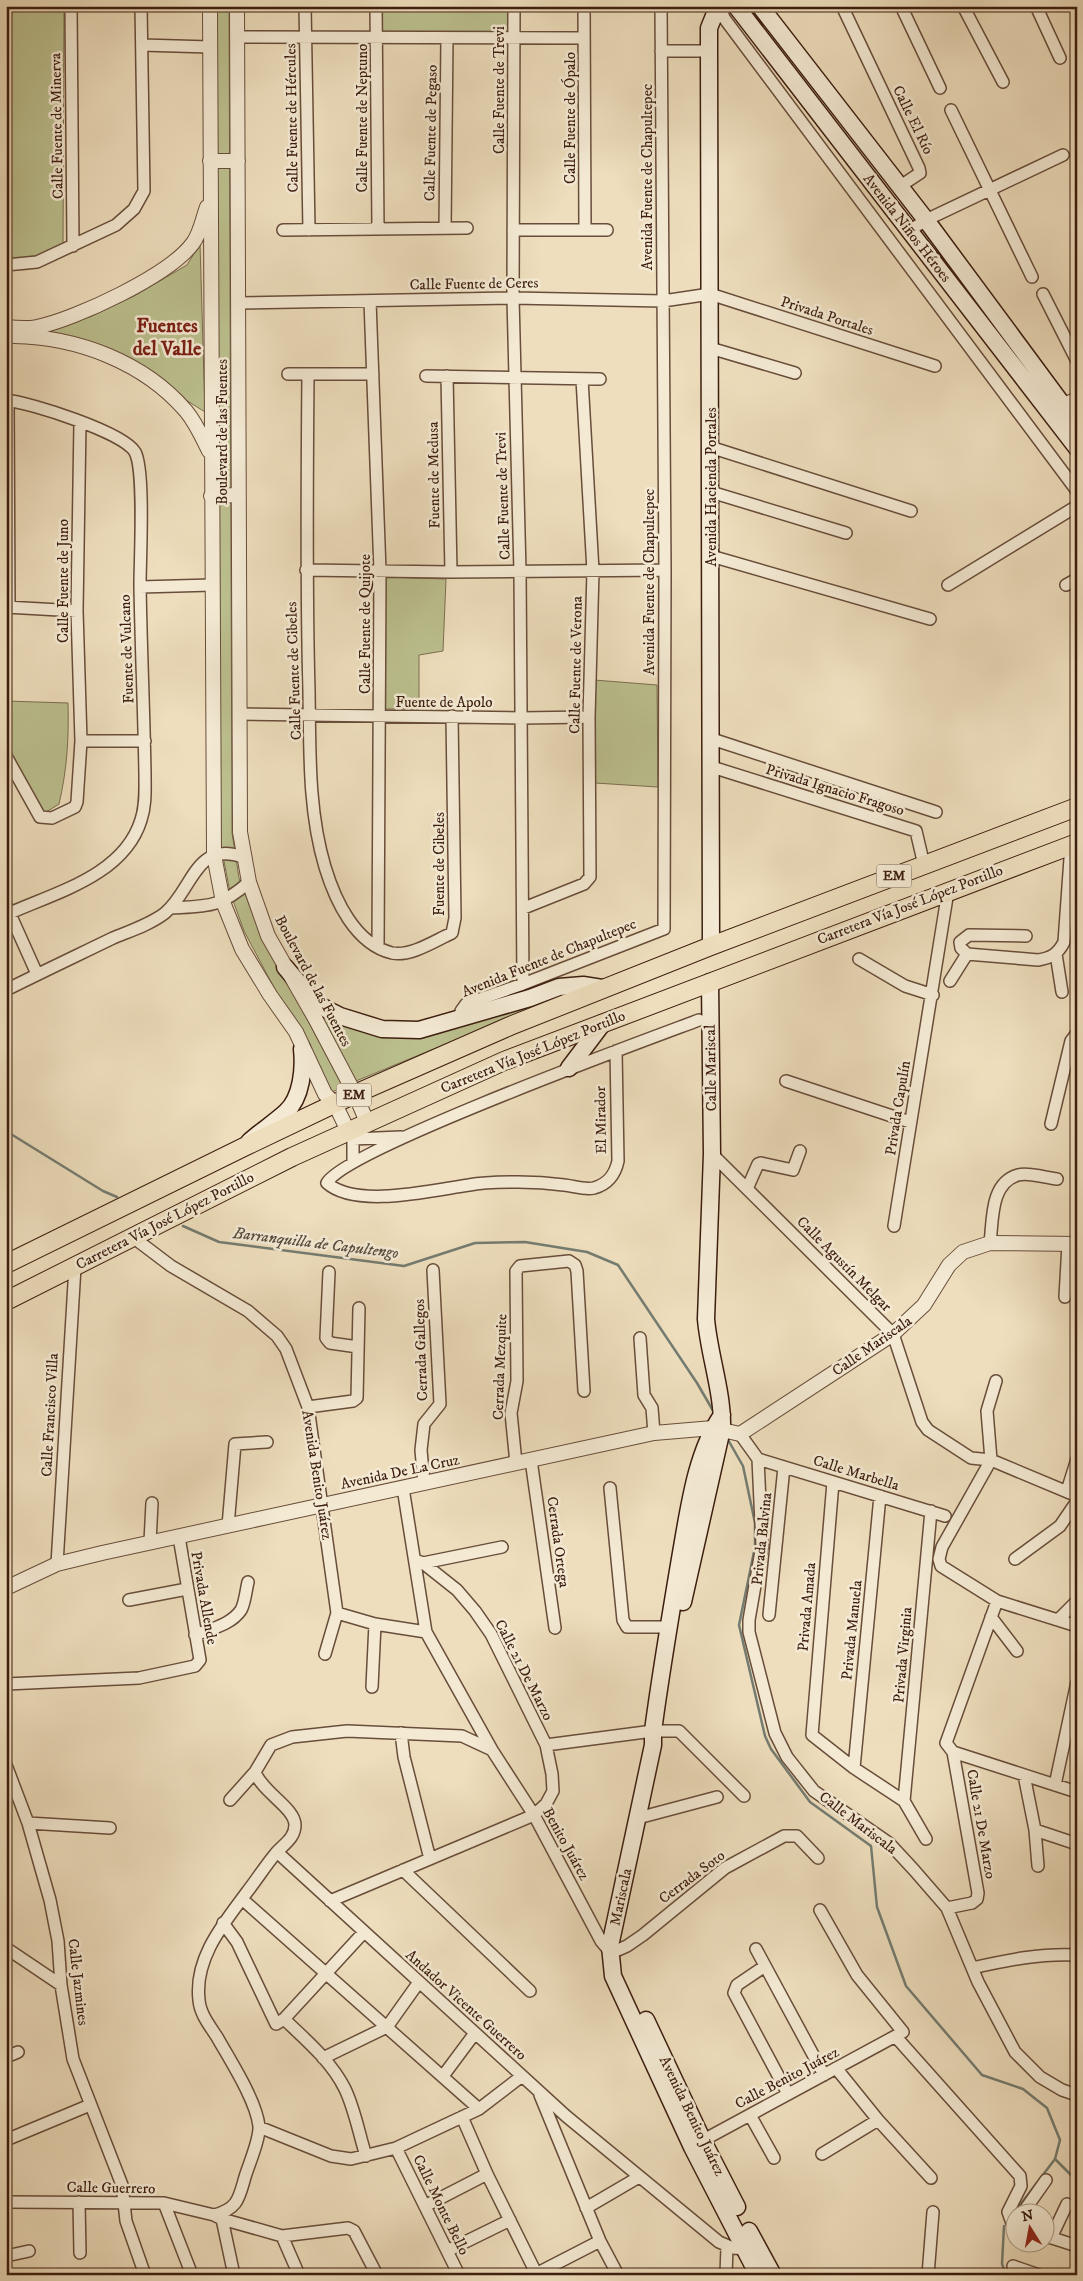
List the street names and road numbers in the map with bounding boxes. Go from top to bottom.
street label: Calle Fuente de Trevi [490,26,509,154]
street label: Calle Fuente de Hércules [281,43,303,193]
street label: Calle Fuente de Neptuno [353,44,372,192]
street label: Calle Fuente de Minerva [46,52,68,199]
street label: Calle Fuente de Ópalo [561,52,580,184]
street label: Calle Fuente de Pegaso [420,65,442,201]
street label: Calle El Río [888,82,938,158]
street label: Avenida Fuente de Chapultepec [638,83,657,270]
street label: Avenida Niños Héroes [859,170,955,286]
street label: Calle Fuente de Ceres [409,273,539,295]
street label: Privada Portales [778,292,876,340]
street label: Boulevard de las Fuentes [213,359,232,505]
street label: Avenida Hacienda Portales [702,407,721,567]
street label: Fuente de Medusa [424,421,444,529]
street label: Calle Fuente de Trevi [491,432,515,560]
street label: Avenida Fuente de Chapultepec [640,488,659,675]
street label: Calle Fuente de Juno [54,519,73,643]
street label: Calle Fuente de Quijote [356,554,375,694]
street label: Fuente de Vulcano [116,594,138,704]
street label: Calle Fuente de Verona [565,595,587,734]
street label: Calle Fuente de Cibeles [282,601,306,741]
street label: Fuente de Apolo [395,693,493,712]
street label: Privada Ignacio Fragoso [763,760,907,820]
street label: Fuente de Cibeles [430,812,449,916]
street label: Carretera Vía José López Portillo [814,861,1006,949]
road number: EM [876,864,912,888]
street label: Boulevard de las Fuentes [270,912,356,1050]
street label: Avenida Fuente de Chapultepec [459,914,640,1002]
street label: Carretera Vía José López Portillo [438,1006,628,1098]
street label: Calle Mariscal [701,1024,721,1111]
street label: Privada Capulín [881,1059,915,1157]
road number: EM [336,1084,372,1106]
street label: El Mirador [591,1085,611,1154]
street label: Carretera Vía José López Portillo [73,1168,257,1274]
street label: Calle Agustín Melgar [792,1212,896,1316]
street label: Cerrada Gallegos [410,1298,432,1402]
street label: Calle Mariscala [828,1311,916,1380]
street label: Cerrada Mezquite [489,1313,511,1421]
street label: Calle Francisco Villa [37,1352,63,1477]
street label: Avenida Benito Juárez [297,1409,337,1542]
street label: Avenida De La Cruz [339,1450,462,1494]
street label: Calle Marbella [811,1451,902,1495]
street label: Privada Balvina [748,1491,776,1586]
street label: Cerrada Ortega [542,1495,574,1589]
street label: Privada Allende [186,1550,222,1646]
street label: Privada Amada [794,1561,820,1652]
street label: Privada Manuela [837,1578,867,1681]
street label: Privada Virginia [889,1606,917,1704]
street label: Calle 21 De Marzo [490,1616,558,1724]
street label: Calle 21 De Marzo [962,1768,1000,1880]
street label: Calle Mariscala [815,1787,901,1859]
street label: Benito Juárez [538,1804,594,1884]
street label: Cerrada Soto [655,1846,729,1908]
street label: Mariscala [606,1866,636,1927]
street label: Calle Jazmines [63,1937,93,2027]
street label: Andador Vicente Guerrero [401,1945,531,2065]
street label: Calle Benito Juárez [732,2042,843,2113]
street label: Avenida Benito Juárez [655,2053,729,2180]
street label: Calle Monte Bello [408,2152,474,2258]
street label: Calle Guerrero [66,2178,156,2198]

